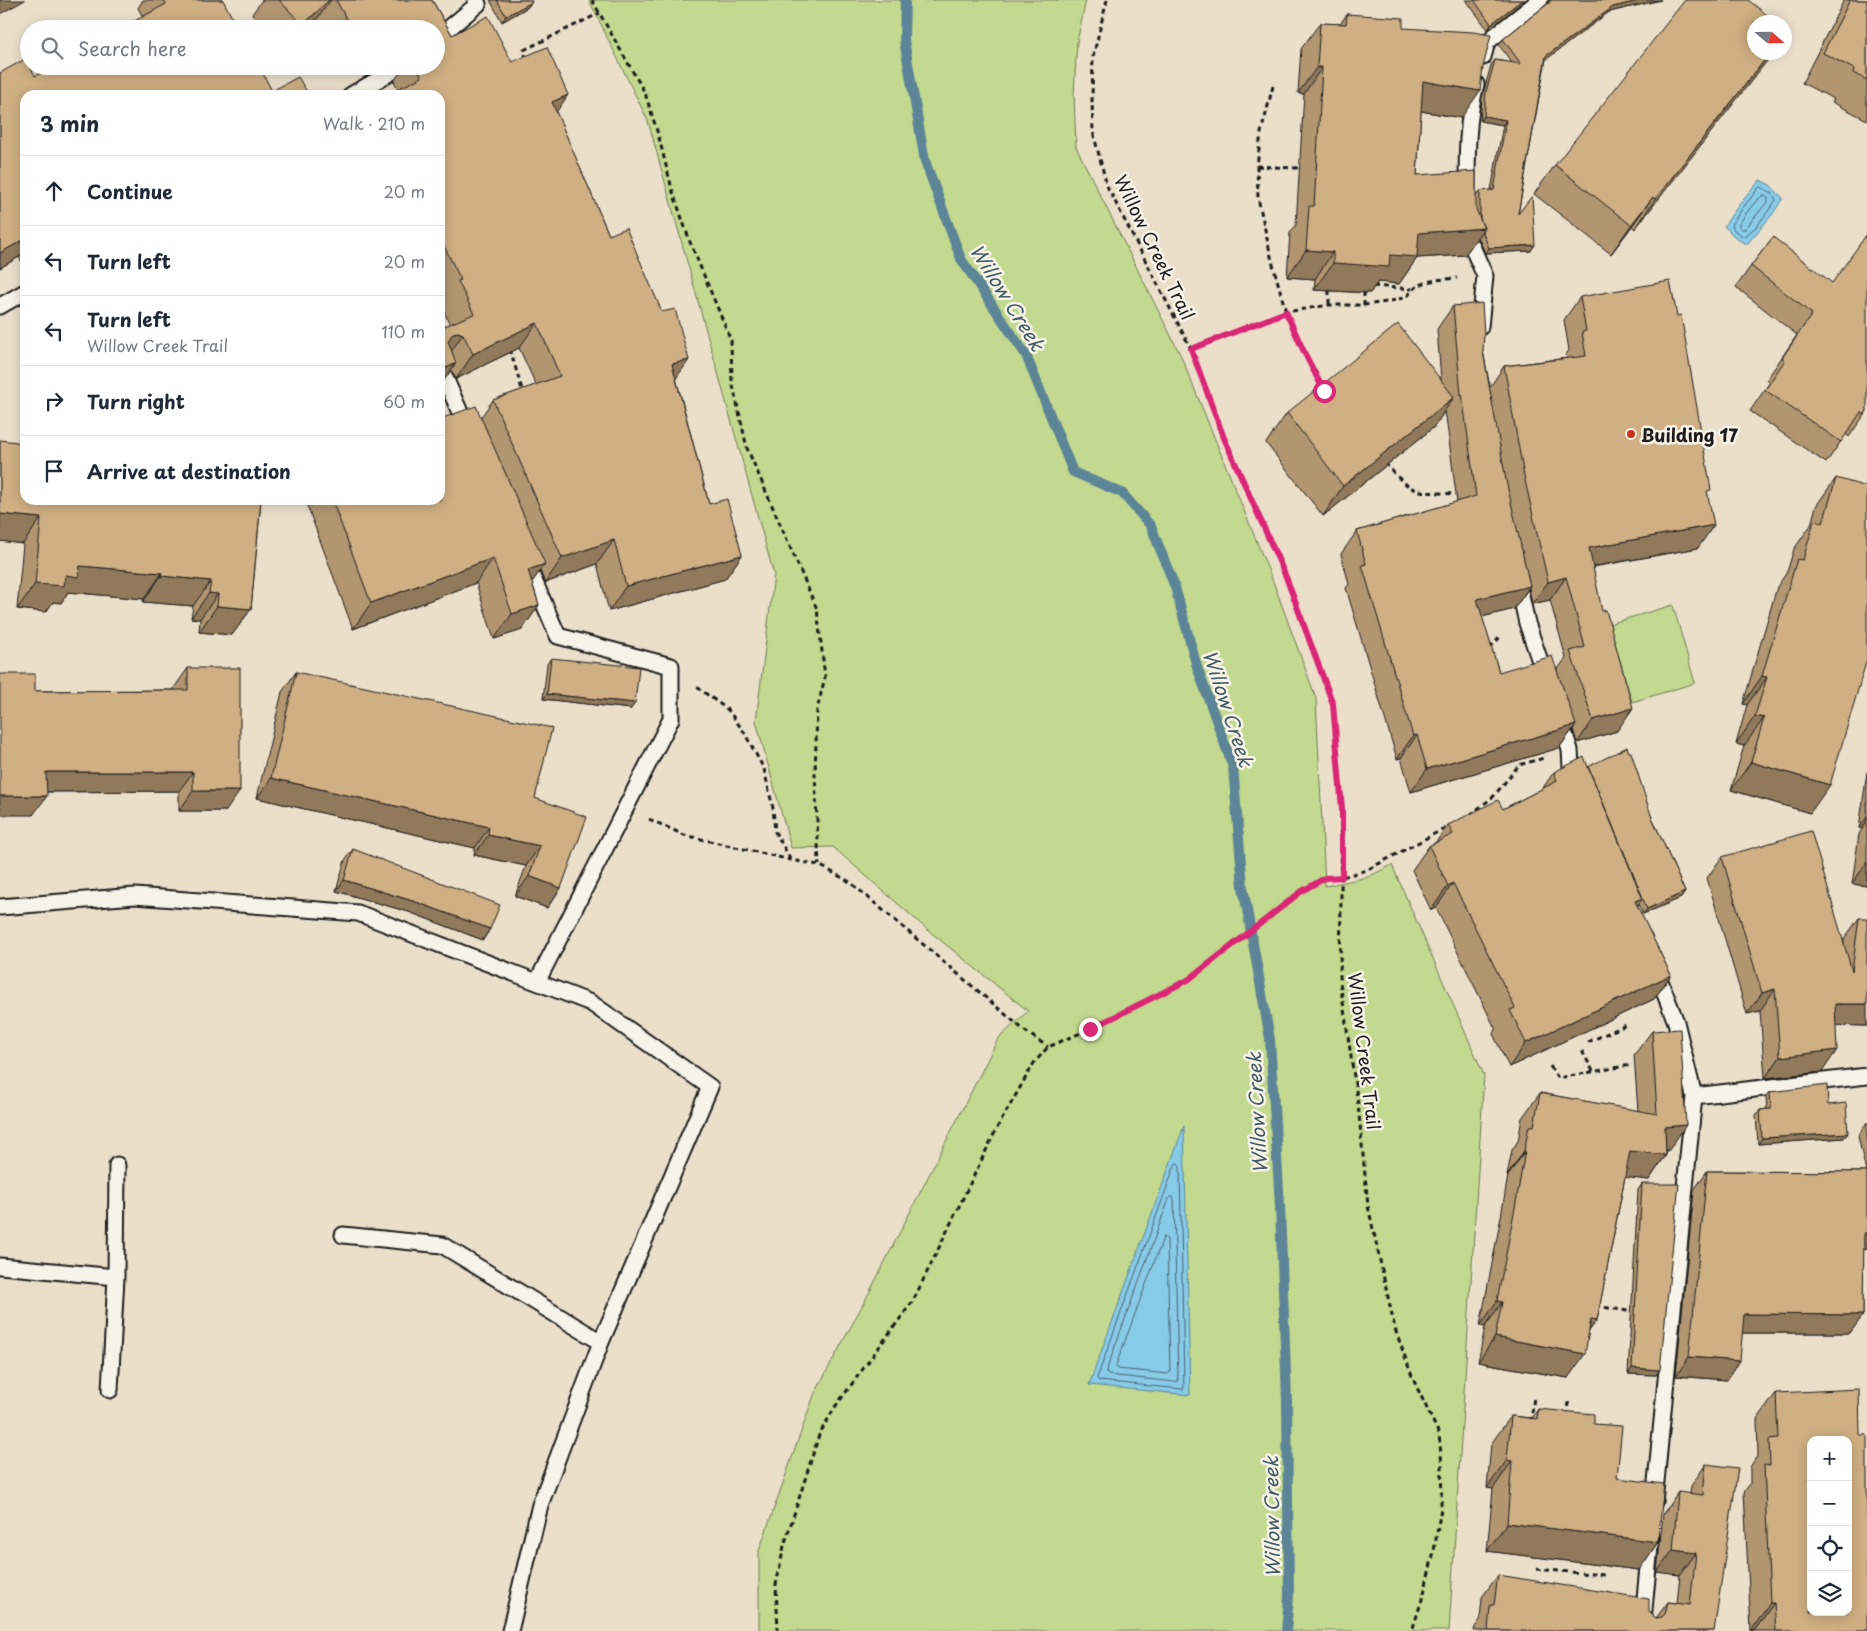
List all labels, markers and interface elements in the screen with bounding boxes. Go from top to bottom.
north arrow [1747,15,1792,60]
search box [20,20,445,75]
icon: search [38,34,66,62]
text: Search here [78,34,187,62]
text: 3 min [40,107,99,139]
text: Walk · 210 m [323,111,425,135]
street label: Willow Creek Trail [1108,170,1202,324]
icon: ahead [40,177,68,205]
text: Continue [87,177,173,205]
text: 20 m [384,179,425,203]
water label: Willow Creek [964,238,1053,357]
icon: left [40,247,68,275]
text: Turn left [87,247,171,275]
text: 20 m [384,249,425,273]
text: Turn left [87,305,171,333]
icon: left [40,317,68,345]
text: 110 m [382,319,425,343]
text: Willow Creek Trail [87,333,228,357]
route start [1313,380,1336,403]
icon: right [40,387,68,415]
text: Turn right [87,387,185,415]
text: 60 m [383,389,425,413]
place label: Building 17 [1641,421,1739,448]
marker: Building 17 [1625,428,1637,440]
icon: arrive [40,457,68,485]
text: Arrive at destination [87,457,291,485]
water label: Willow Creek [1197,646,1262,771]
street label: Willow Creek Trail [1342,971,1388,1131]
route end [1079,1018,1102,1041]
water label: Willow Creek [1239,1050,1273,1174]
map controls [1807,1436,1852,1616]
button: + [1807,1436,1852,1481]
water label: Willow Creek [1256,1455,1286,1578]
button: − [1807,1481,1852,1526]
button: locate [1807,1526,1852,1571]
button: layers [1807,1571,1852,1616]

